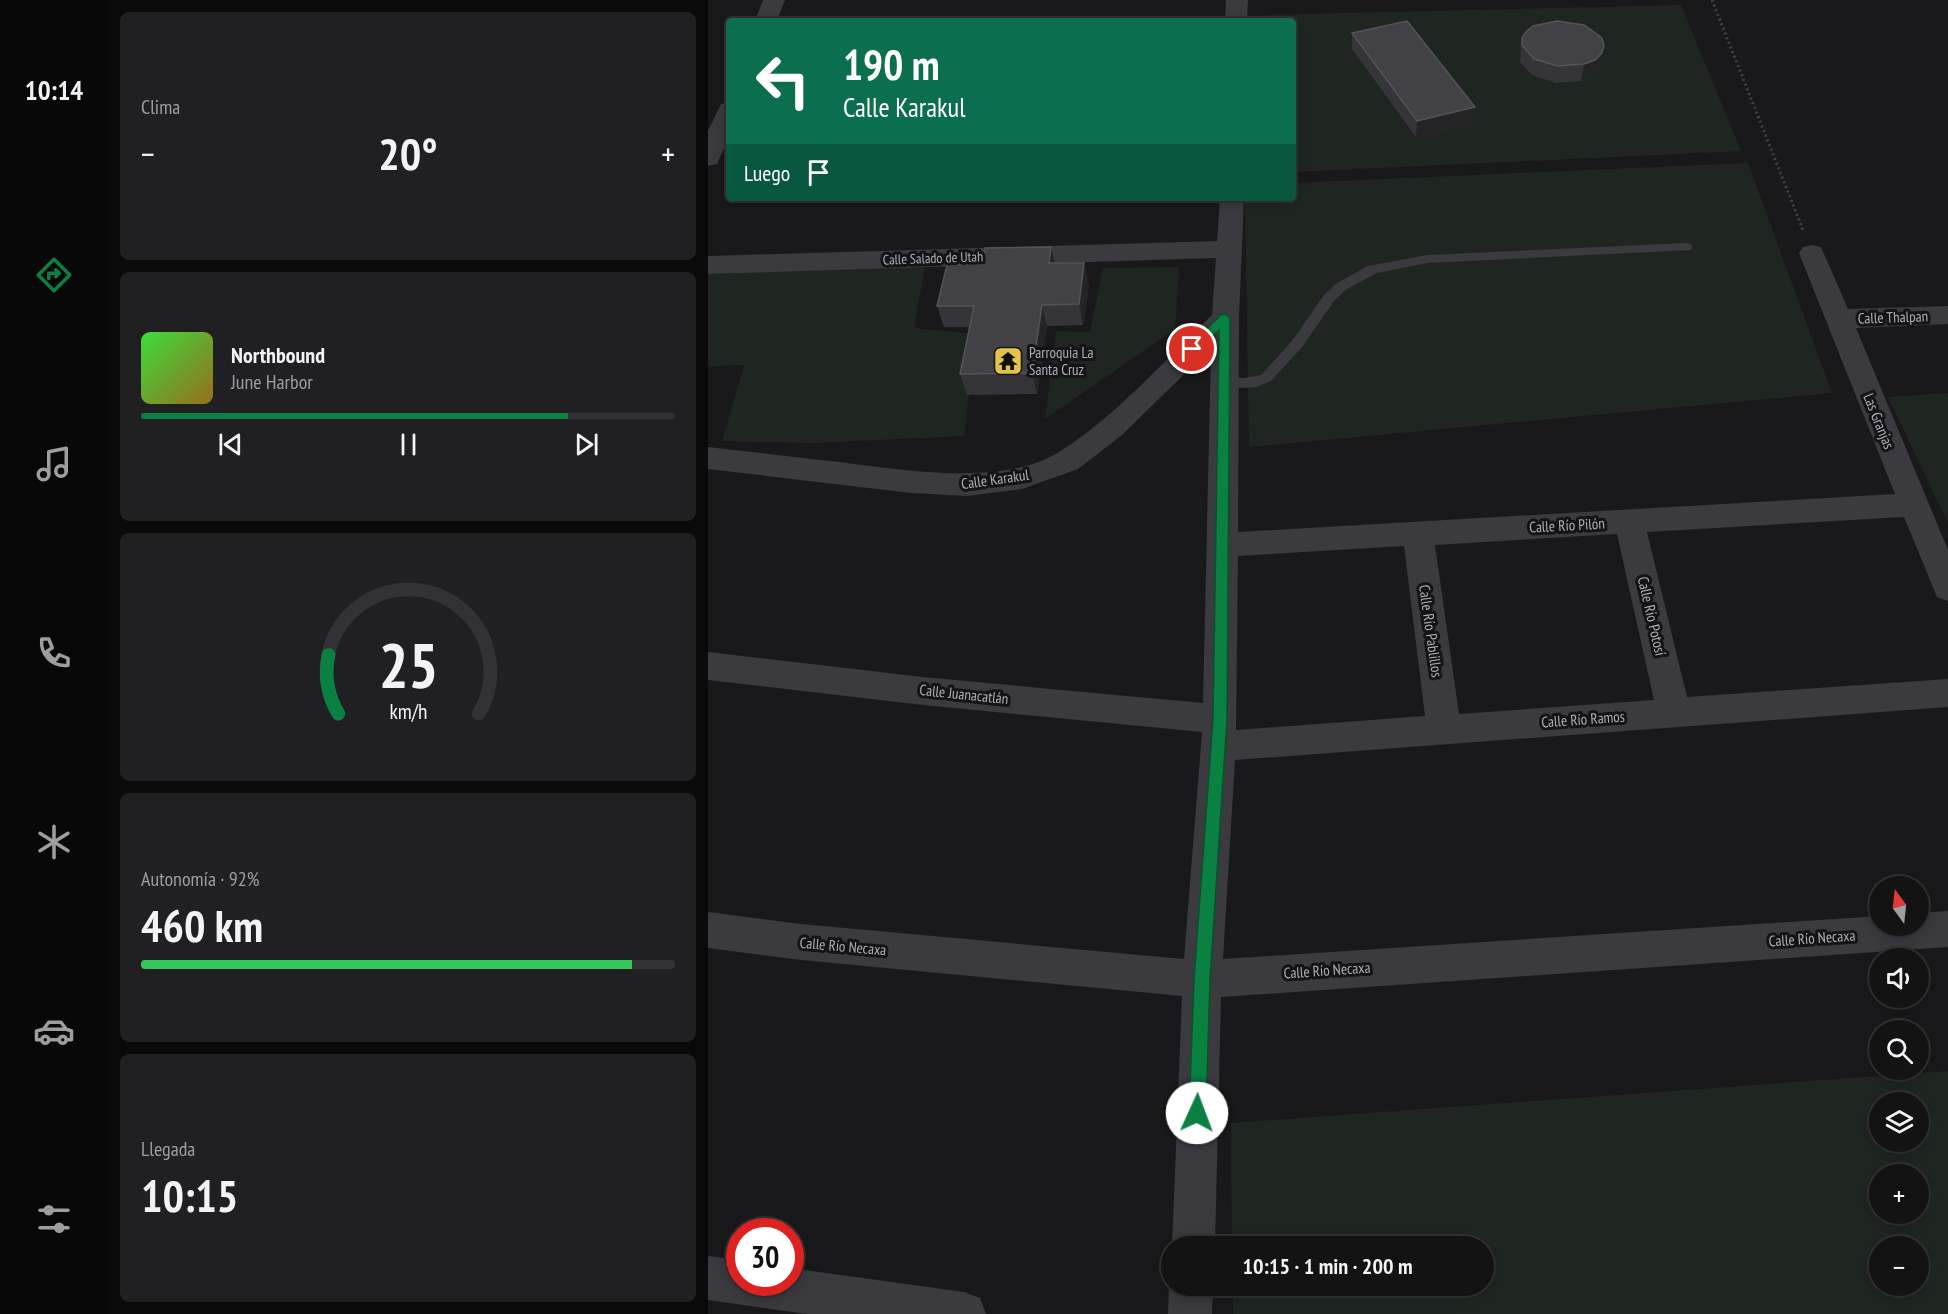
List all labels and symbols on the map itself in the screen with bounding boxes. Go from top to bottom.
street label: Calle Salado de Utah [883,247,983,269]
street label: Calle Thalpan [1857,306,1929,328]
pin [1166,323,1217,374]
place label: Parroquia La Santa Cruz [1029,343,1094,379]
temple icon: Parroquia La Santa Cruz [992,345,1024,377]
street label: Las Granjas [1859,390,1899,452]
street label: Calle Karakul [960,465,1031,493]
street label: Calle Río Pilón [1529,514,1605,536]
street label: Calle Río Potosí [1634,575,1671,658]
street label: Calle Río Pablillos [1415,583,1447,679]
street label: Calle Juanacatlán [919,680,1009,708]
street label: Calle Río Ramos [1541,707,1625,731]
north arrow [1869,876,1929,936]
street label: Calle Río Necaxa [1768,925,1856,951]
street label: Calle Río Necaxa [799,933,887,959]
street label: Calle Río Necaxa [1283,957,1371,983]
position arrow [1165,1081,1229,1145]
speed limit sign: 30 [726,1218,804,1296]

